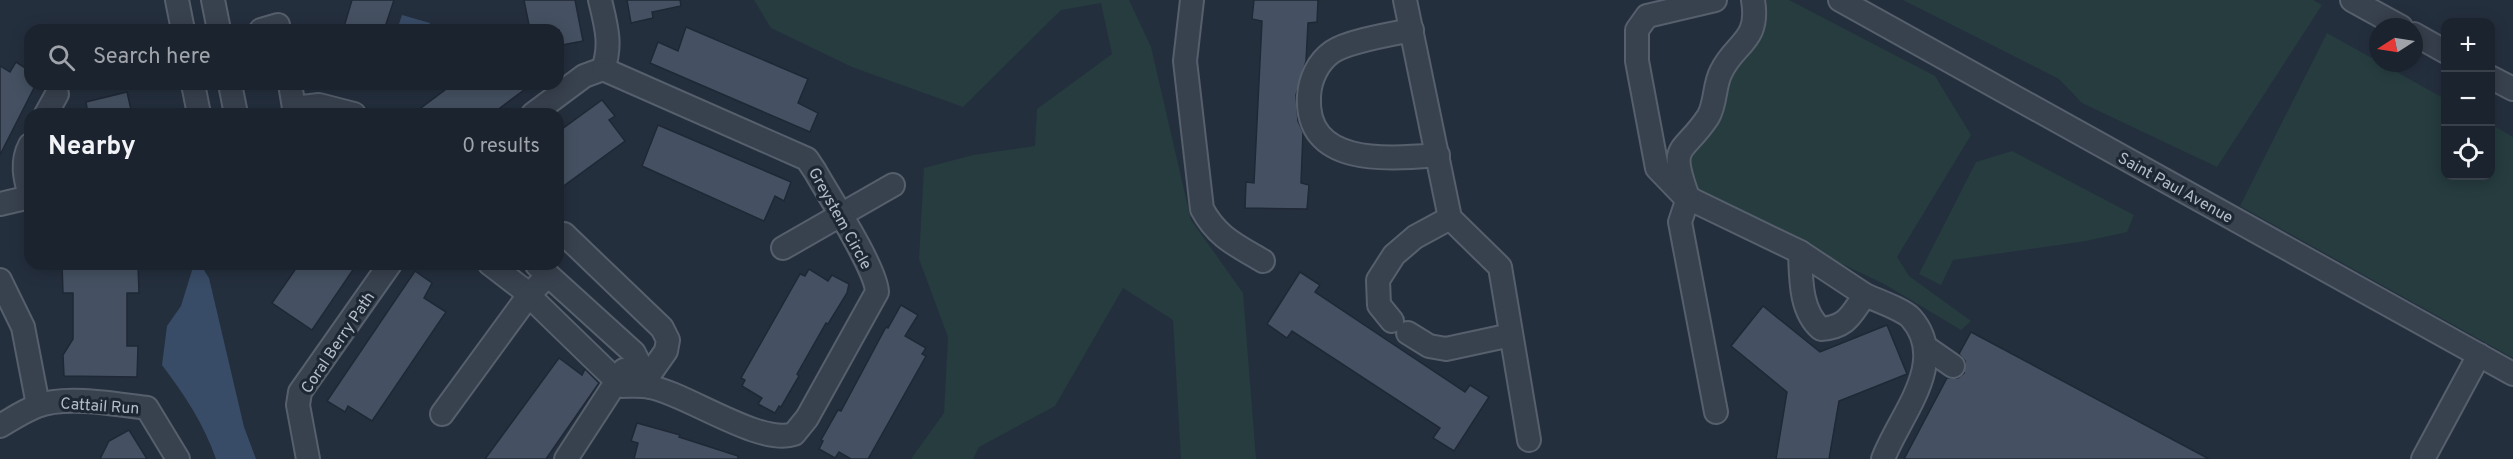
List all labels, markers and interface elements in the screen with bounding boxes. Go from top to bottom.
north arrow [2369,18,2423,72]
map controls [2441,18,2495,180]
button: + [2441,18,2495,72]
search box [24,24,564,90]
icon: search [45,41,78,74]
text: Search here [93,44,211,71]
button: − [2441,72,2495,126]
button: locate [2441,126,2495,180]
text: Nearby [48,131,136,164]
text: 0 results [462,134,540,160]
street label: Saint Paul Avenue [2114,149,2236,229]
street label: Greystem Circle [803,164,876,274]
street label: Coral Berry Path [297,288,380,398]
street label: Cattail Run [60,394,140,420]

